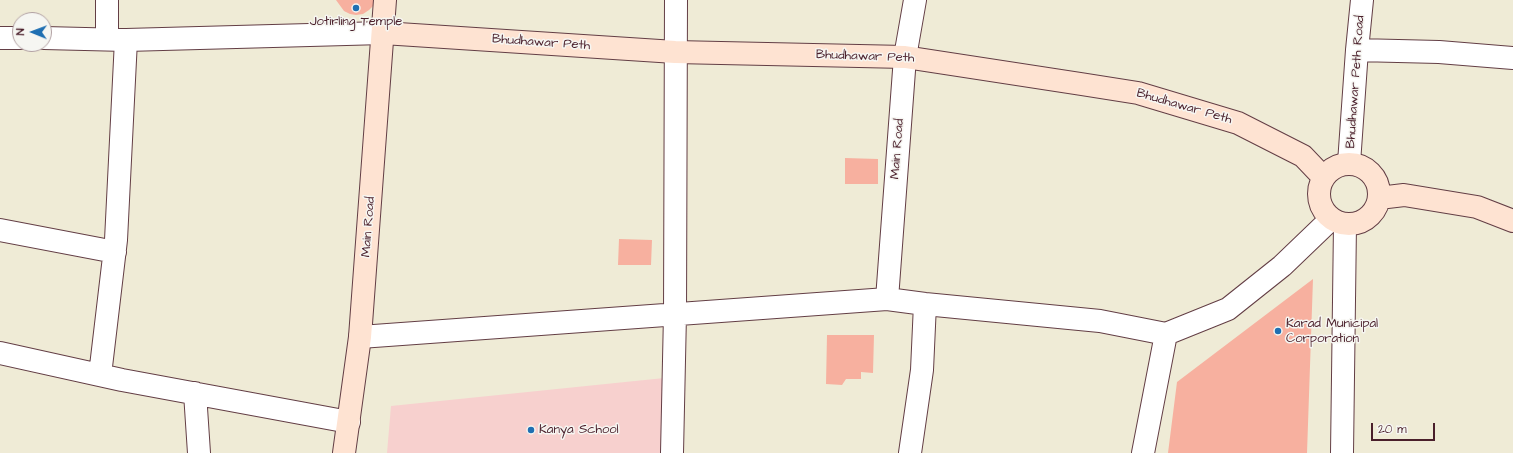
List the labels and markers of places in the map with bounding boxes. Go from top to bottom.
marker: Jotirling Temple [351,3,361,13]
place label: Jotirling Temple [310,14,402,30]
place label: Karad Municipal Corporation [1286,316,1378,347]
marker: Karad Municipal Corporation [1273,326,1283,336]
place label: Kanya School [539,422,619,438]
marker: Kanya School [526,425,536,435]

